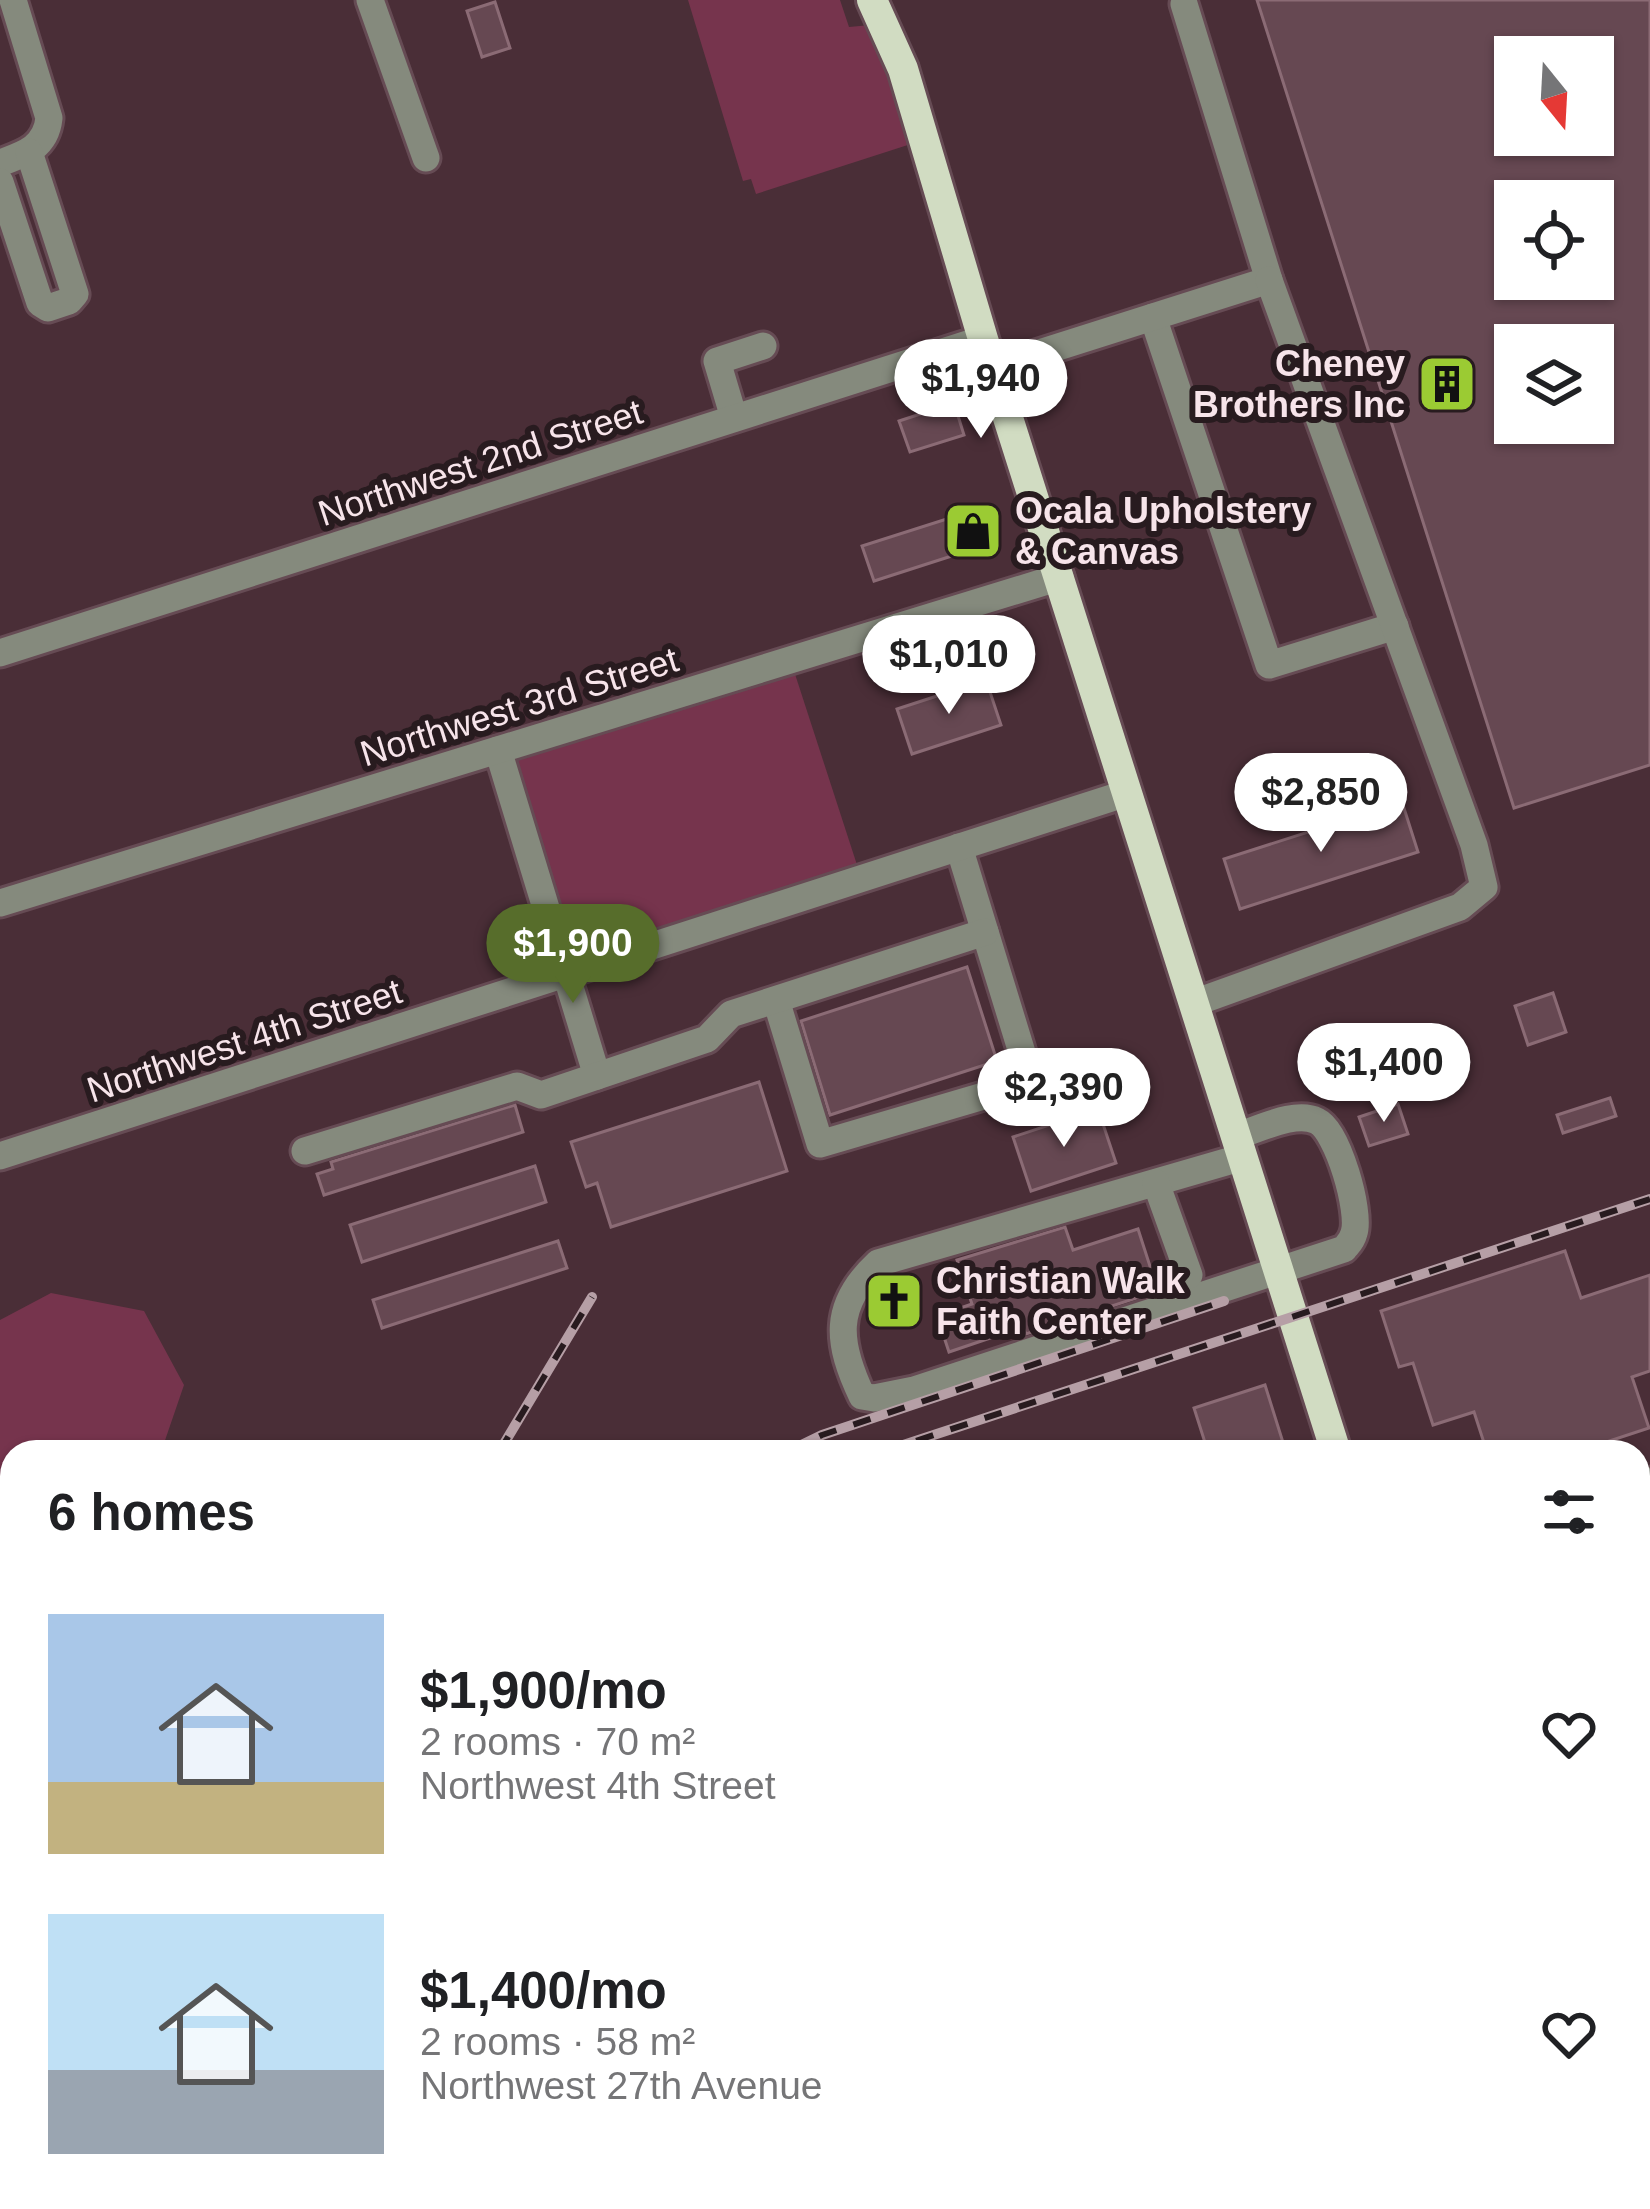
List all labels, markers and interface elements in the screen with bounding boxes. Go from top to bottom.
north arrow [1494,36,1614,156]
map controls [1494,36,1614,444]
button: locate [1494,180,1614,300]
button: layers [1494,324,1614,444]
pin: $1,940 [883,339,1079,441]
place label: Cheney Brothers Inc [1193,343,1405,425]
building icon: Cheney Brothers Inc [1416,353,1478,415]
text: $1,940 [921,356,1041,399]
street label: Northwest 2nd Street [313,391,647,534]
place label: Ocala Upholstery & Canvas [1015,490,1311,572]
shop icon: Ocala Upholstery & Canvas [942,500,1004,562]
pin: $1,010 [851,615,1047,717]
text: $1,010 [889,632,1009,675]
street label: Northwest 3rd Street [355,639,683,774]
pin: $2,850 [1223,753,1419,855]
text: $2,850 [1261,770,1381,813]
pin: $1,900 [475,904,671,1006]
text: $1,900 [513,921,633,964]
street label: Northwest 4th Street [82,970,407,1111]
pin: $1,400 [1286,1023,1482,1125]
text: $1,400 [1324,1040,1444,1083]
pin: $2,390 [966,1048,1162,1150]
text: $2,390 [1004,1065,1124,1108]
place label: Christian Walk Faith Center [936,1260,1186,1342]
church icon: Christian Walk Faith Center [863,1270,925,1332]
icon: filters [1536,1479,1602,1545]
text: 6 homes [48,1484,255,1541]
icon: home [144,1662,288,1806]
text: $1,900/mo [420,1662,667,1719]
icon: heart [1536,1701,1602,1767]
text: 2 rooms · 70 m² [420,1720,695,1763]
text: Northwest 4th Street [420,1764,776,1807]
icon: home [144,1962,288,2106]
text: $1,400/mo [420,1962,667,2019]
icon: heart [1536,2001,1602,2067]
text: 2 rooms · 58 m² [420,2020,695,2063]
text: Northwest 27th Avenue [420,2064,823,2107]

